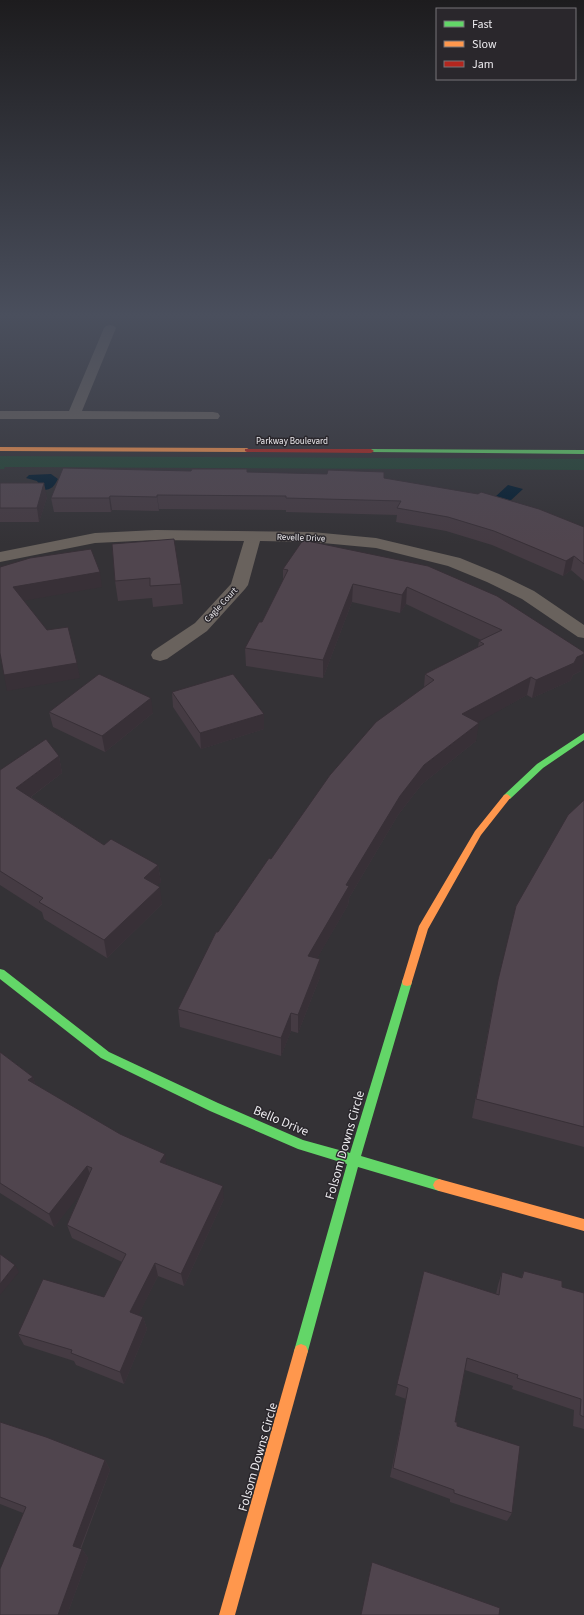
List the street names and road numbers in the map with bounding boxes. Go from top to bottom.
street label: Parkway Boulevard [256,435,328,448]
street label: Revelle Drive [277,531,326,545]
street label: Cagle Court [201,585,241,625]
street label: Folsom Downs Circle [321,1088,369,1202]
street label: Bello Drive [251,1101,311,1141]
street label: Folsom Downs Circle [234,1400,282,1514]

